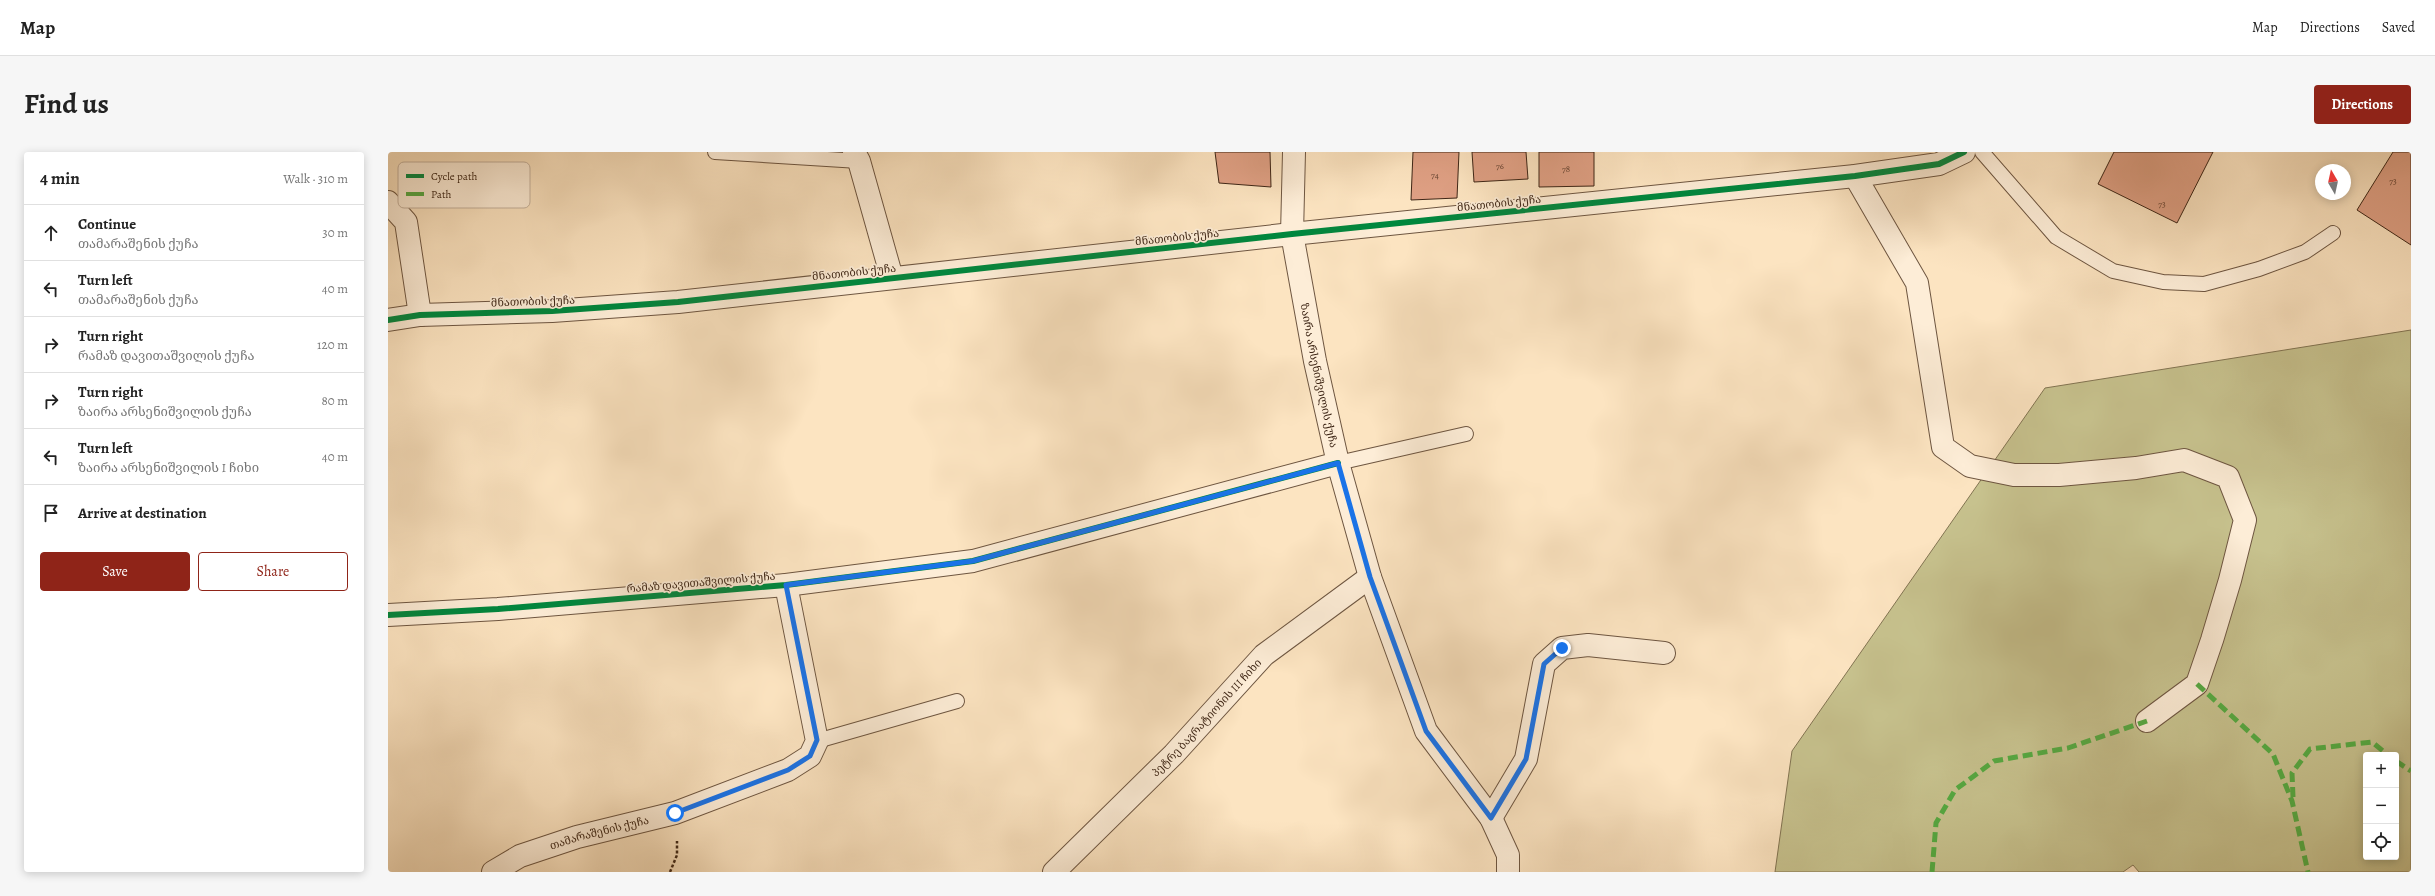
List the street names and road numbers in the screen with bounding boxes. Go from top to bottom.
street label: მნათობის ქუჩა [1456,192,1542,215]
street label: მნათობის ქუჩა [1134,226,1220,249]
street label: მნათობის ქუჩა [811,261,897,284]
street label: მნათობის ქუჩა [491,293,575,310]
street label: ზაირა არსენიშვილის ქუჩა [1297,302,1341,449]
street label: რამაზ დავითაშვილის ქუჩა [626,569,776,596]
street label: პეტრე ბაგრატიონის III ჩიხი [1148,656,1265,780]
street label: თამარაშენის ქუჩა [548,813,650,854]

